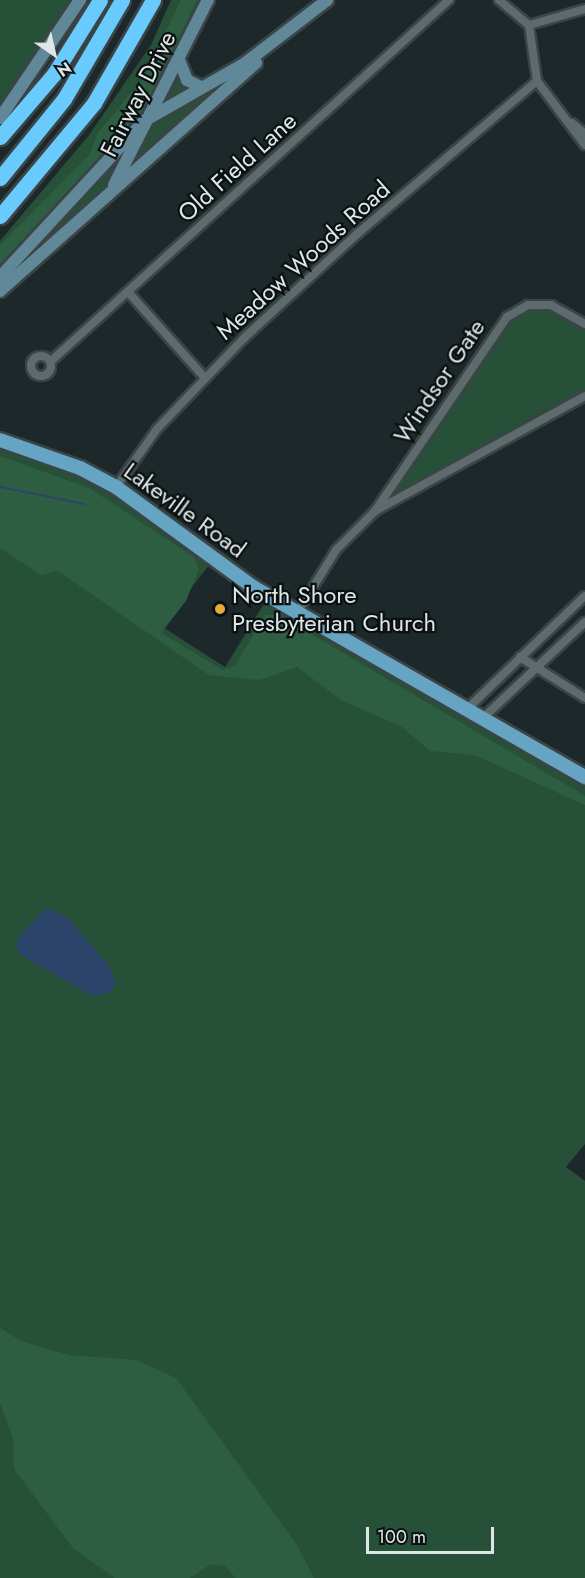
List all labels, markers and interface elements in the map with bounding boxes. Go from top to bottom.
north arrow [24,24,84,84]
street label: Fairway Drive [94,26,182,162]
text: N [53,56,76,82]
street label: Old Field Lane [172,106,302,228]
street label: Meadow Woods Road [210,174,396,346]
street label: Windsor Gate [387,314,491,448]
street label: Lakeville Road [118,456,252,564]
place label: North Shore Presbyterian Church [232,581,436,637]
marker: North Shore Presbyterian Church [213,602,227,616]
scale bar [369,1515,496,1553]
text: 100 m [377,1524,426,1550]

